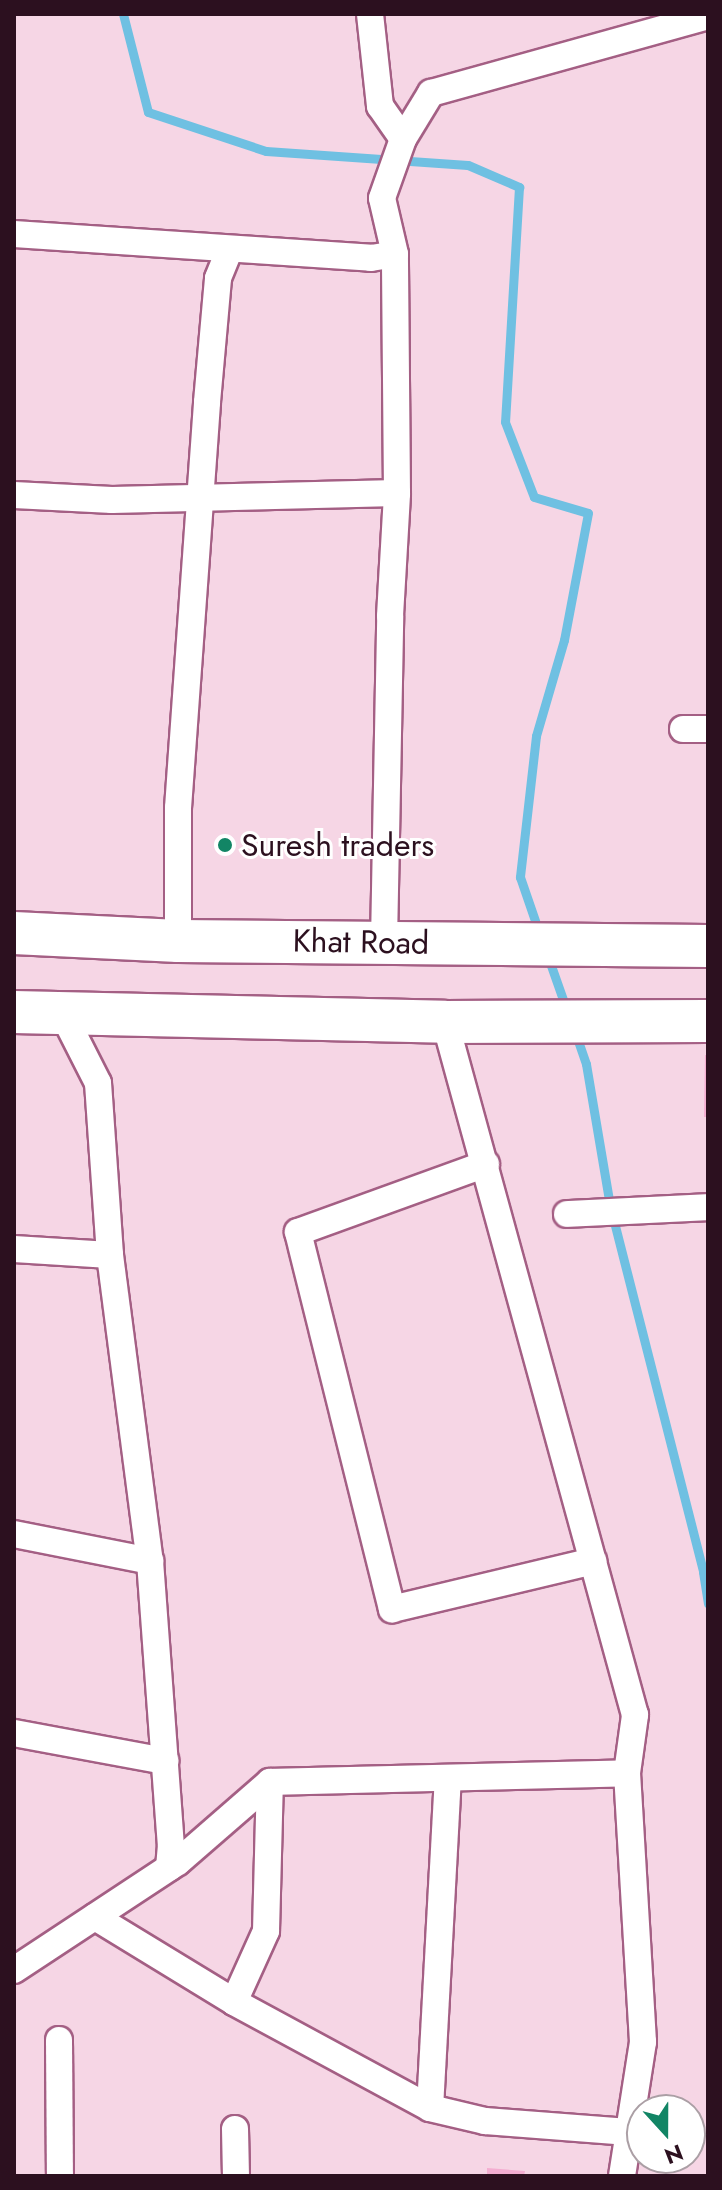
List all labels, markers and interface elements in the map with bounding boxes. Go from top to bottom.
place label: Suresh traders [241,826,434,864]
marker: Suresh traders [216,836,234,854]
street label: Khat Road [292,922,430,962]
north arrow [626,2094,706,2174]
text: N [660,2136,688,2173]

